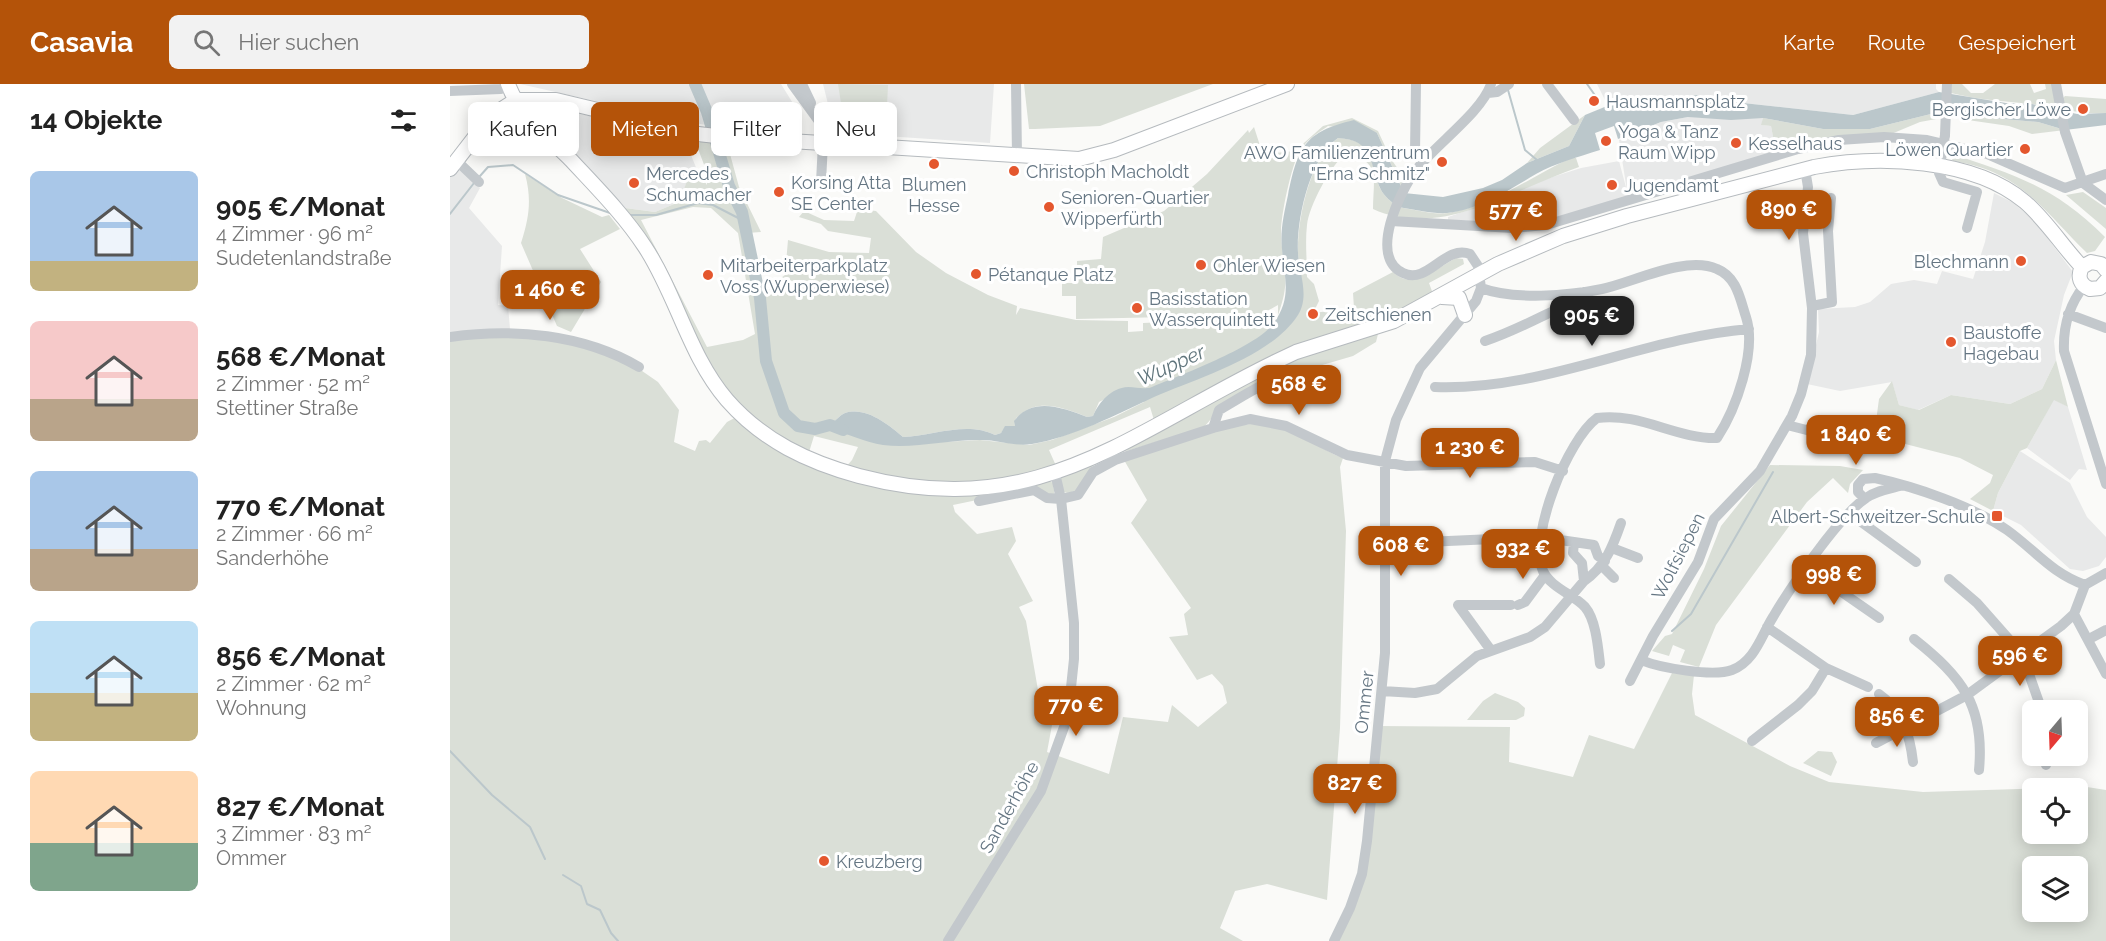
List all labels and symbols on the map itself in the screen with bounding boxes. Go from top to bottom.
place label: Hausmannsplatz [1606,91,1745,112]
marker: Hausmannsplatz [1587,94,1601,108]
place label: Bergischer Löwe [1932,99,2071,120]
marker: Bergischer Löwe [2076,102,2090,116]
place label: Yoga & Tanz Raum Wipp [1618,121,1719,163]
place label: Kesselhaus [1748,133,1842,154]
marker: Yoga & Tanz Raum Wipp [1599,134,1613,148]
marker: Kesselhaus [1729,136,1743,150]
place label: Löwen Quartier [1885,139,2014,160]
place label: AWO Familienzentrum "Erna Schmitz" [1244,142,1430,184]
marker: Löwen Quartier [2018,142,2032,156]
marker: AWO Familienzentrum "Erna Schmitz" [1435,155,1449,169]
marker: Blumen Hesse [927,157,941,171]
place label: Christoph Macholdt [1026,161,1189,182]
place label: Mercedes Schumacher [646,163,752,205]
marker: Christoph Macholdt [1007,164,1021,178]
place label: Korsing Atta SE Center [791,172,891,214]
place label: Blumen Hesse [901,174,967,216]
place label: Jugendamt [1624,175,1719,196]
marker: Mercedes Schumacher [627,176,641,190]
marker: Jugendamt [1605,178,1619,192]
marker: Korsing Atta SE Center [772,185,786,199]
place label: Senioren-Quartier Wipperfürth [1061,187,1210,229]
pin: 890 € [1747,190,1831,241]
pin: 577 € [1474,191,1558,242]
marker: Senioren-Quartier Wipperfürth [1042,200,1056,214]
place label: Blechmann [1914,251,2009,272]
marker: Blechmann [2014,254,2028,268]
place label: Mitarbeiterparkplatz Voss (Wupperwiese) [720,255,890,297]
place label: Ohler Wiesen [1213,255,1325,276]
marker: Ohler Wiesen [1194,258,1208,272]
place label: Pétanque Platz [988,264,1114,285]
marker: Pétanque Platz [969,267,983,281]
marker: Mitarbeiterparkplatz Voss (Wupperwiese) [701,268,715,282]
pin: 1 460 € [495,270,605,321]
place label: Basisstation Wasserquintett [1149,288,1275,330]
pin: 905 € [1550,296,1634,347]
marker: Basisstation Wasserquintett [1130,301,1144,315]
place label: Zeitschienen [1325,304,1432,325]
marker: Zeitschienen [1306,307,1320,321]
place label: Baustoffe Hagebau [1963,322,2042,364]
marker: Baustoffe Hagebau [1944,335,1958,349]
water label: Wupper [1133,339,1210,391]
pin: 568 € [1257,365,1341,416]
pin: 1 840 € [1801,415,1911,466]
pin: 1 230 € [1415,428,1525,479]
place label: Albert-Schweitzer-Schule [1771,506,1985,527]
street label: Wolfsiepen [1647,509,1709,603]
marker: Albert-Schweitzer-Schule [1990,509,2004,523]
pin: 608 € [1359,526,1443,577]
pin: 932 € [1481,529,1565,580]
pin: 998 € [1792,555,1876,606]
pin: 596 € [1978,636,2062,687]
street label: Ommer [1350,669,1378,735]
pin: 770 € [1034,686,1118,737]
pin: 856 € [1855,697,1939,748]
north arrow [2022,700,2088,766]
street label: Sanderhöhe [975,757,1043,857]
pin: 827 € [1313,764,1397,815]
place label: Kreuzberg [836,851,923,872]
marker: Kreuzberg [817,854,831,868]

